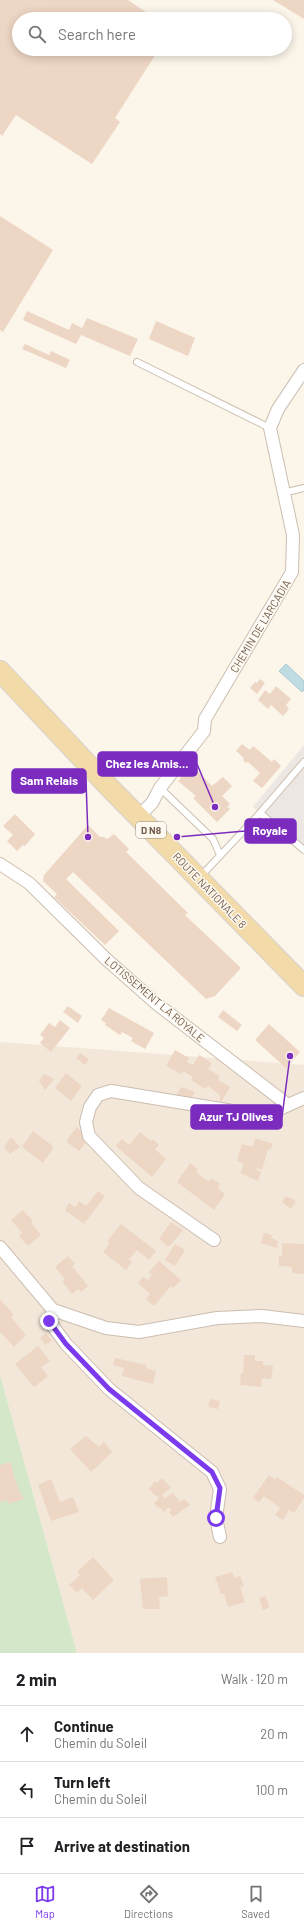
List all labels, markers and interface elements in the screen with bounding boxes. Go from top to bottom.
search box [12,12,292,56]
icon: search [26,23,48,45]
text: Search here [58,25,136,43]
street label: CHEMIN DE L'ARCADIA [227,577,293,675]
callout: Chez les Amis... [98,752,197,776]
text: Chez les Amis... [106,756,189,770]
callout: Sam Relais [12,769,86,793]
text: Sam Relais [20,773,78,787]
callout: Royale [245,819,296,843]
road number: D N8 [136,822,166,838]
text: Royale [252,823,288,837]
street label: ROUTE NATIONALE 8 [171,849,250,931]
street label: LOTISSEMENT LA ROYALE [103,954,208,1045]
callout: Azur TJ Olives [191,1105,282,1129]
text: Azur TJ Olives [199,1109,273,1123]
route end [40,1312,58,1330]
route start [207,1509,225,1527]
text: 2 min [16,1669,57,1689]
text: Walk · 120 m [221,1671,288,1687]
text: Continue [54,1717,114,1735]
icon: ahead [16,1723,38,1745]
text: 20 m [260,1726,288,1742]
text: Chemin du Soleil [54,1735,147,1751]
text: Turn left [54,1773,110,1791]
icon: left [16,1779,38,1801]
text: 100 m [255,1782,288,1798]
text: Chemin du Soleil [54,1791,147,1807]
icon: arrive [16,1835,38,1857]
text: Arrive at destination [54,1837,190,1855]
tab: Map [34,1883,56,1920]
tab: Directions [124,1883,173,1920]
tab: Saved [241,1883,270,1920]

